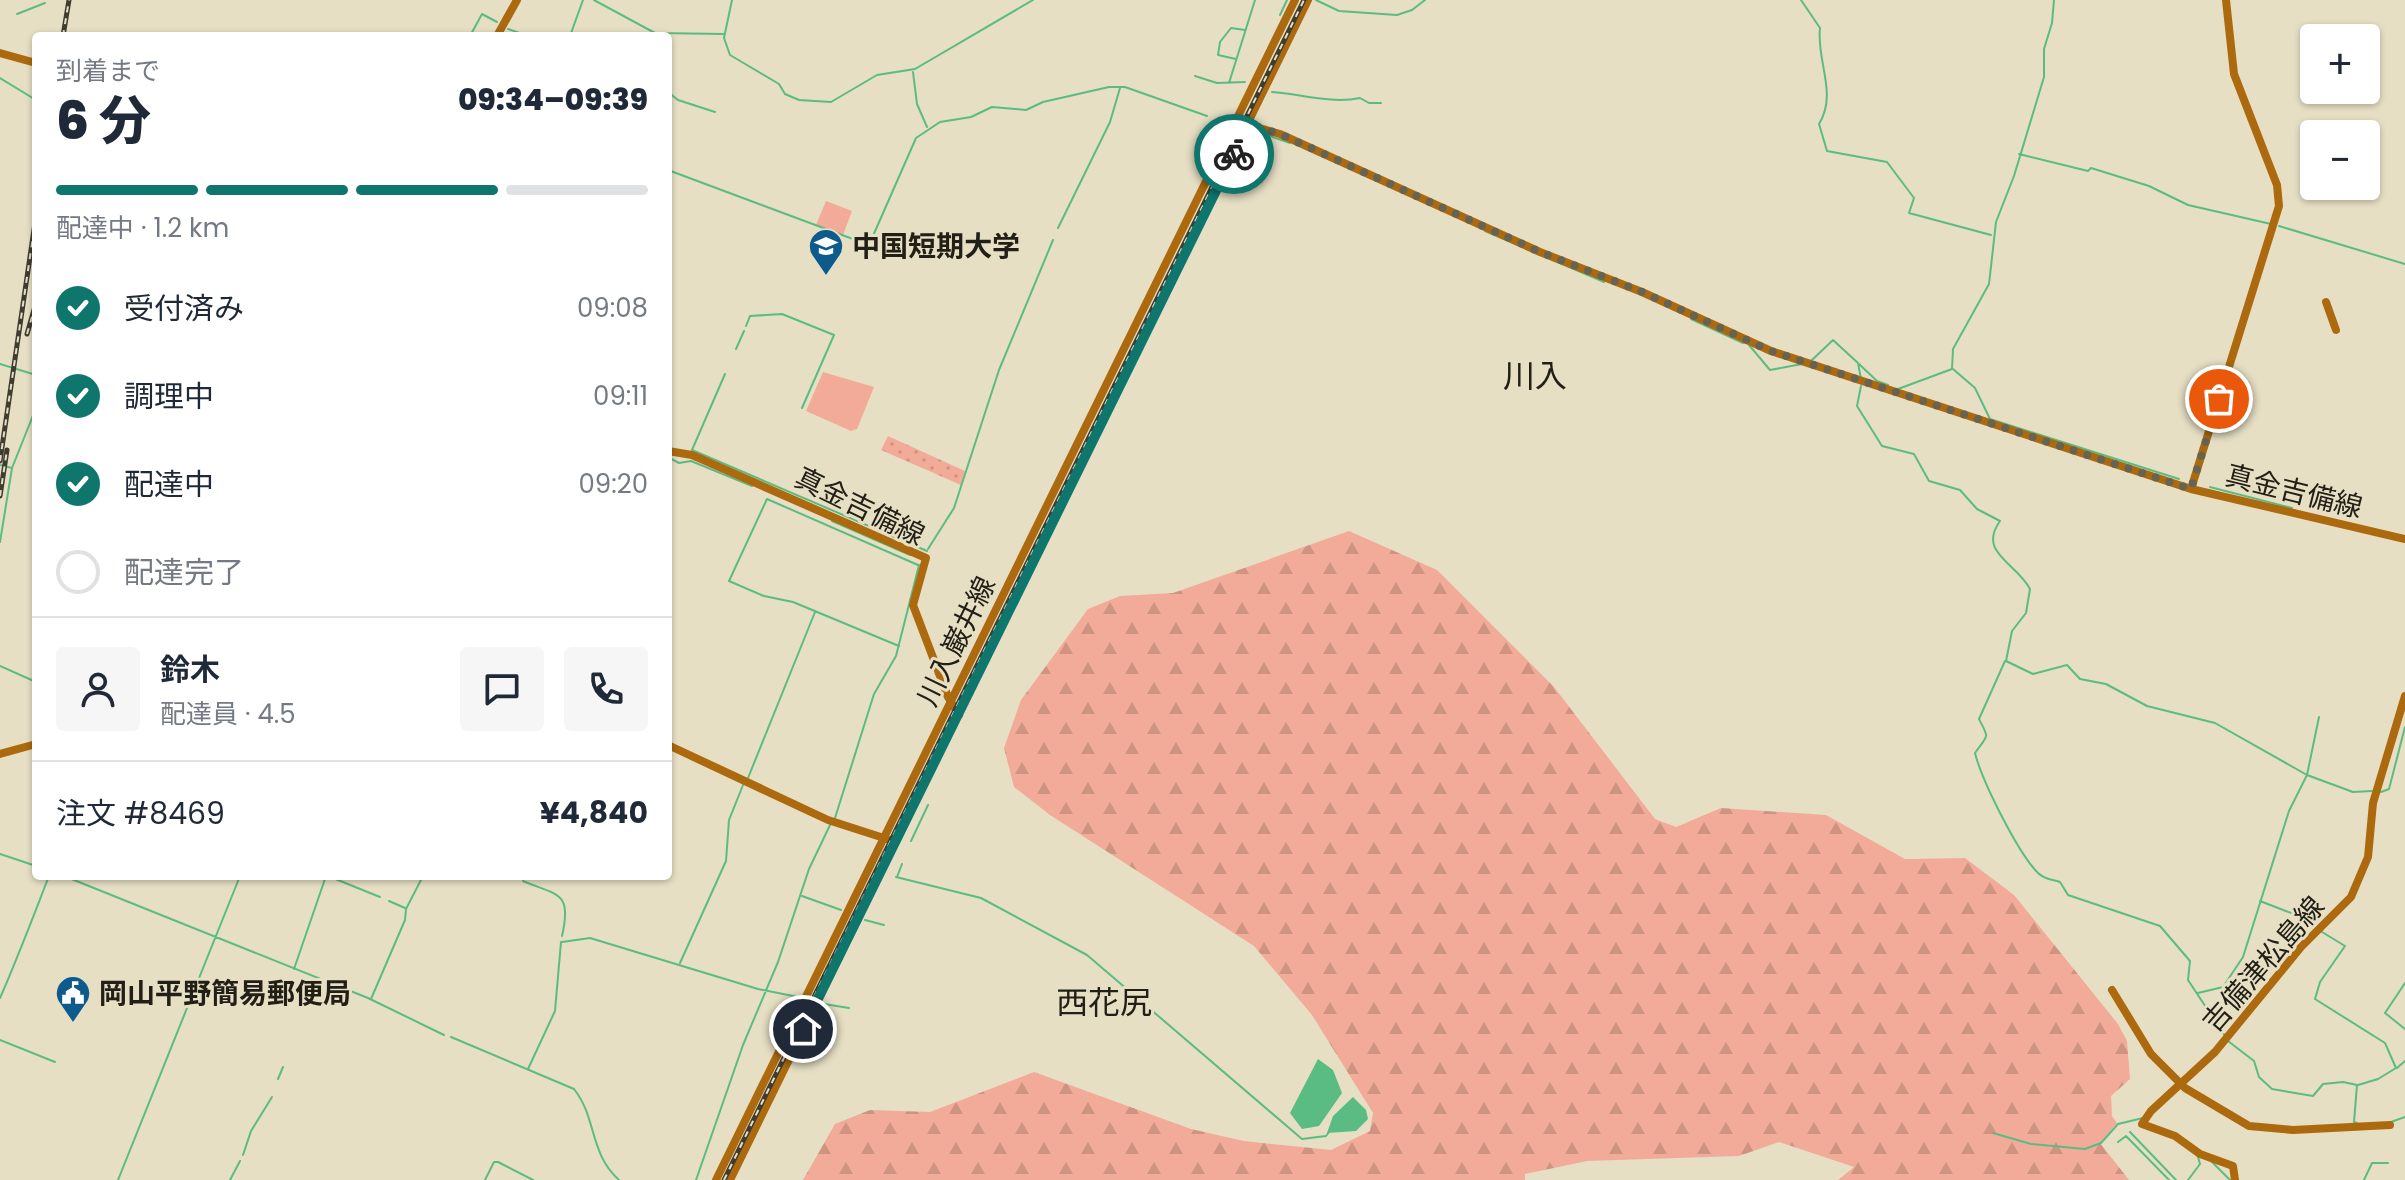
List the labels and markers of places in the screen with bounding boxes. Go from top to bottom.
school or university icon: 中国短期大学 [807,227,845,277]
place label: 中国短期大学 [852,227,1020,266]
pin [2185,365,2253,433]
public building icon: 岡山平野簡易郵便局 [54,974,92,1024]
place label: 岡山平野簡易郵便局 [99,974,351,1013]
pin [769,995,837,1063]

